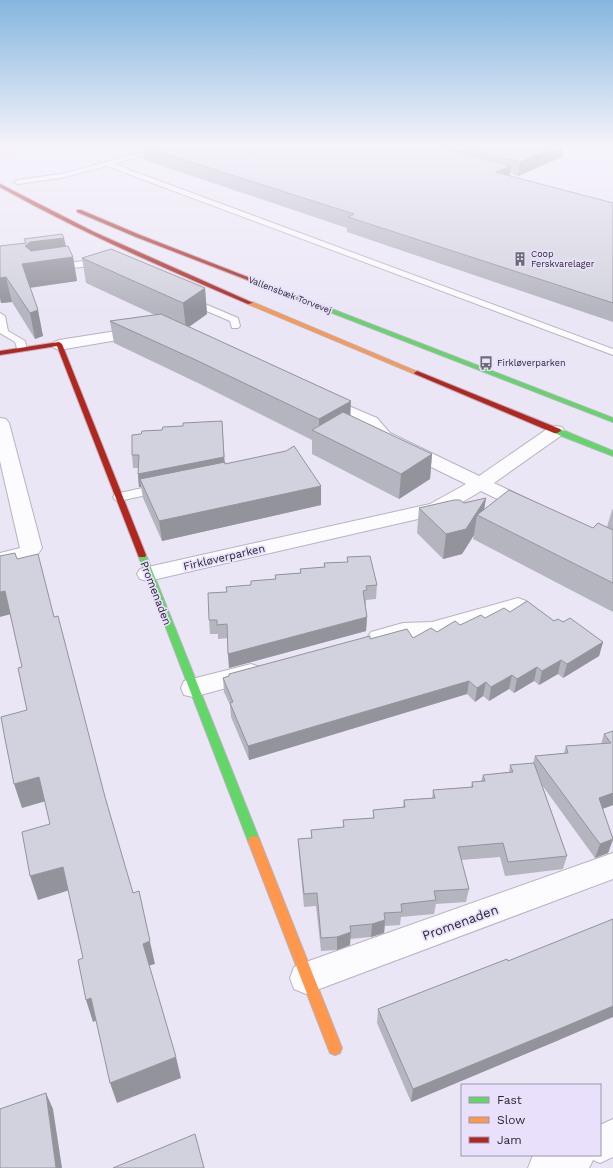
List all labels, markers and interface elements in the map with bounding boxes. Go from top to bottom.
place label: Coop Ferskvarelager [531,249,595,269]
building icon: Coop Ferskvarelager [512,251,528,267]
street label: Vallensbæk Torvevej [247,274,333,316]
bus stop icon: Firkløverparken [478,355,494,371]
place label: Firkløverparken [497,358,565,368]
street label: Firkløverparken [182,542,266,573]
street label: Promenaden [137,559,174,627]
street label: Promenaden [420,902,500,943]
legend [461,1084,601,1156]
text: Fast [497,1093,522,1107]
text: Slow [497,1113,525,1127]
text: Jam [497,1133,522,1147]

